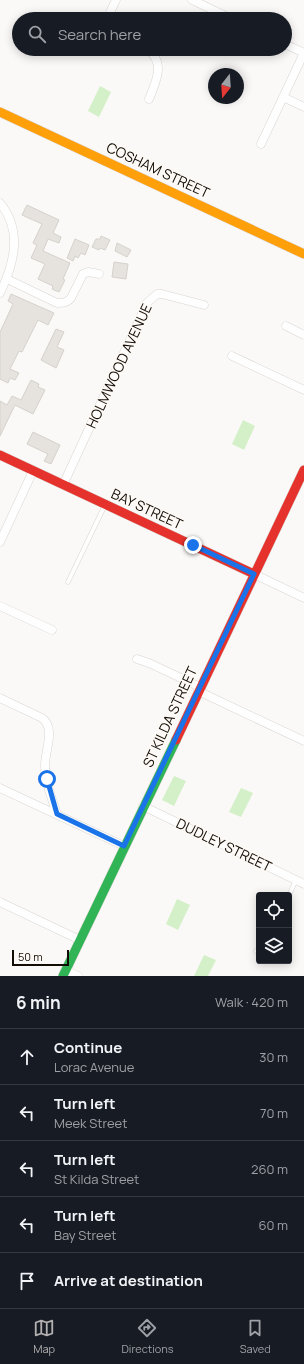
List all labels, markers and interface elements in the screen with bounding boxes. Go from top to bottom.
search box [12,12,292,56]
icon: search [26,23,48,45]
text: Search here [58,24,141,45]
north arrow [208,68,244,104]
street label: COSHAM STREET [103,137,214,202]
street label: HOLMWOOD AVENUE [81,300,156,431]
street label: BAY STREET [108,484,187,534]
route end [184,536,202,554]
street label: ST KILDA STREET [138,663,201,770]
route start [38,770,56,788]
street label: DUDLEY STREET [173,813,276,876]
map controls [256,892,292,964]
button: locate [256,892,292,928]
button: layers [256,928,292,964]
scale bar [12,948,69,967]
text: 50 m [18,949,43,964]
text: 6 min [16,991,61,1014]
text: Walk · 420 m [215,993,288,1011]
text: Continue [54,1037,122,1058]
icon: ahead [16,1046,38,1068]
text: 30 m [259,1048,288,1066]
text: Lorac Avenue [54,1058,134,1076]
text: Turn left [54,1093,116,1114]
icon: left [16,1102,38,1124]
text: 70 m [260,1104,288,1122]
text: Meek Street [54,1114,127,1132]
text: Turn left [54,1149,116,1170]
icon: left [16,1158,38,1180]
text: 260 m [251,1160,288,1178]
text: St Kilda Street [54,1170,139,1188]
text: Turn left [54,1205,116,1226]
icon: left [16,1214,38,1236]
text: 60 m [258,1216,288,1234]
text: Bay Street [54,1226,116,1244]
icon: arrive [16,1270,38,1292]
text: Arrive at destination [54,1270,203,1291]
tab: Map [33,1317,55,1356]
tab: Directions [121,1317,174,1356]
tab: Saved [240,1317,271,1356]

